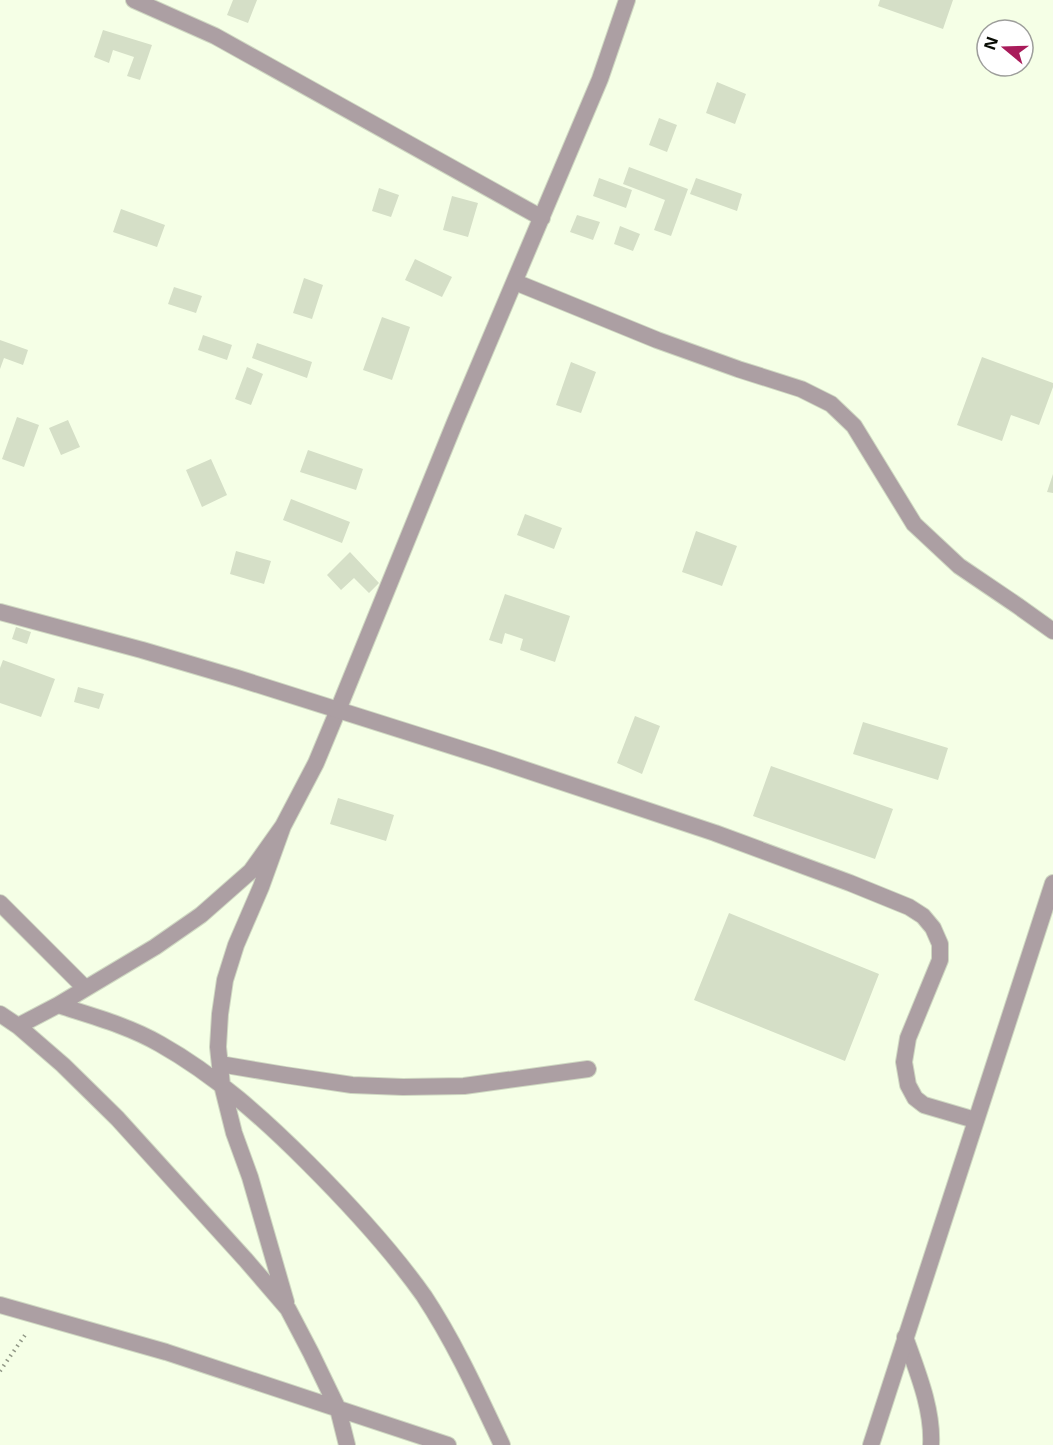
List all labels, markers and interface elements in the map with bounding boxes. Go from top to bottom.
north arrow [975,18,1035,78]
text: N [978,33,1003,53]

